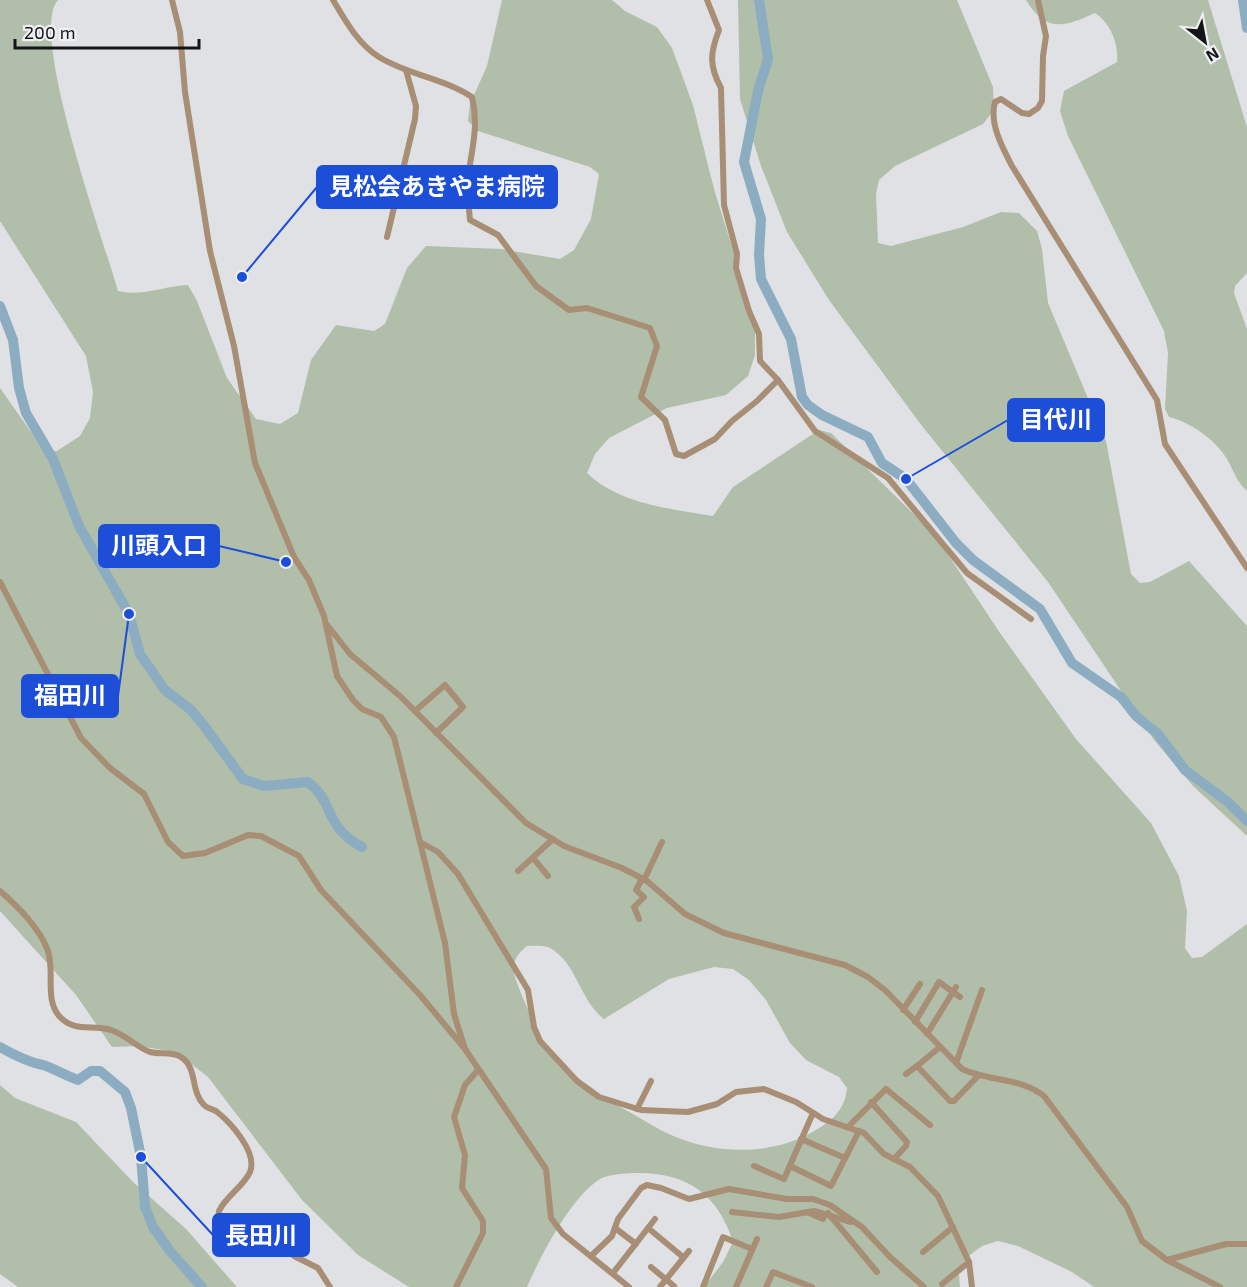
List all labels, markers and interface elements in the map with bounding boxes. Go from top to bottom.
scale bar [15,12,200,50]
north arrow [1175,12,1235,72]
text: 200 m [24,21,76,43]
text: N [1203,44,1223,66]
callout: 見松会あきやま病院 [317,166,557,208]
text: 見松会あきやま病院 [329,171,545,200]
callout: 目代川 [1008,399,1104,441]
text: 目代川 [1020,404,1092,433]
callout: 川頭入口 [99,525,219,567]
text: 川頭入口 [111,530,207,559]
callout: 福田川 [22,675,118,717]
text: 福田川 [34,680,106,709]
callout: 長田川 [213,1214,309,1256]
text: 長田川 [225,1220,297,1249]

